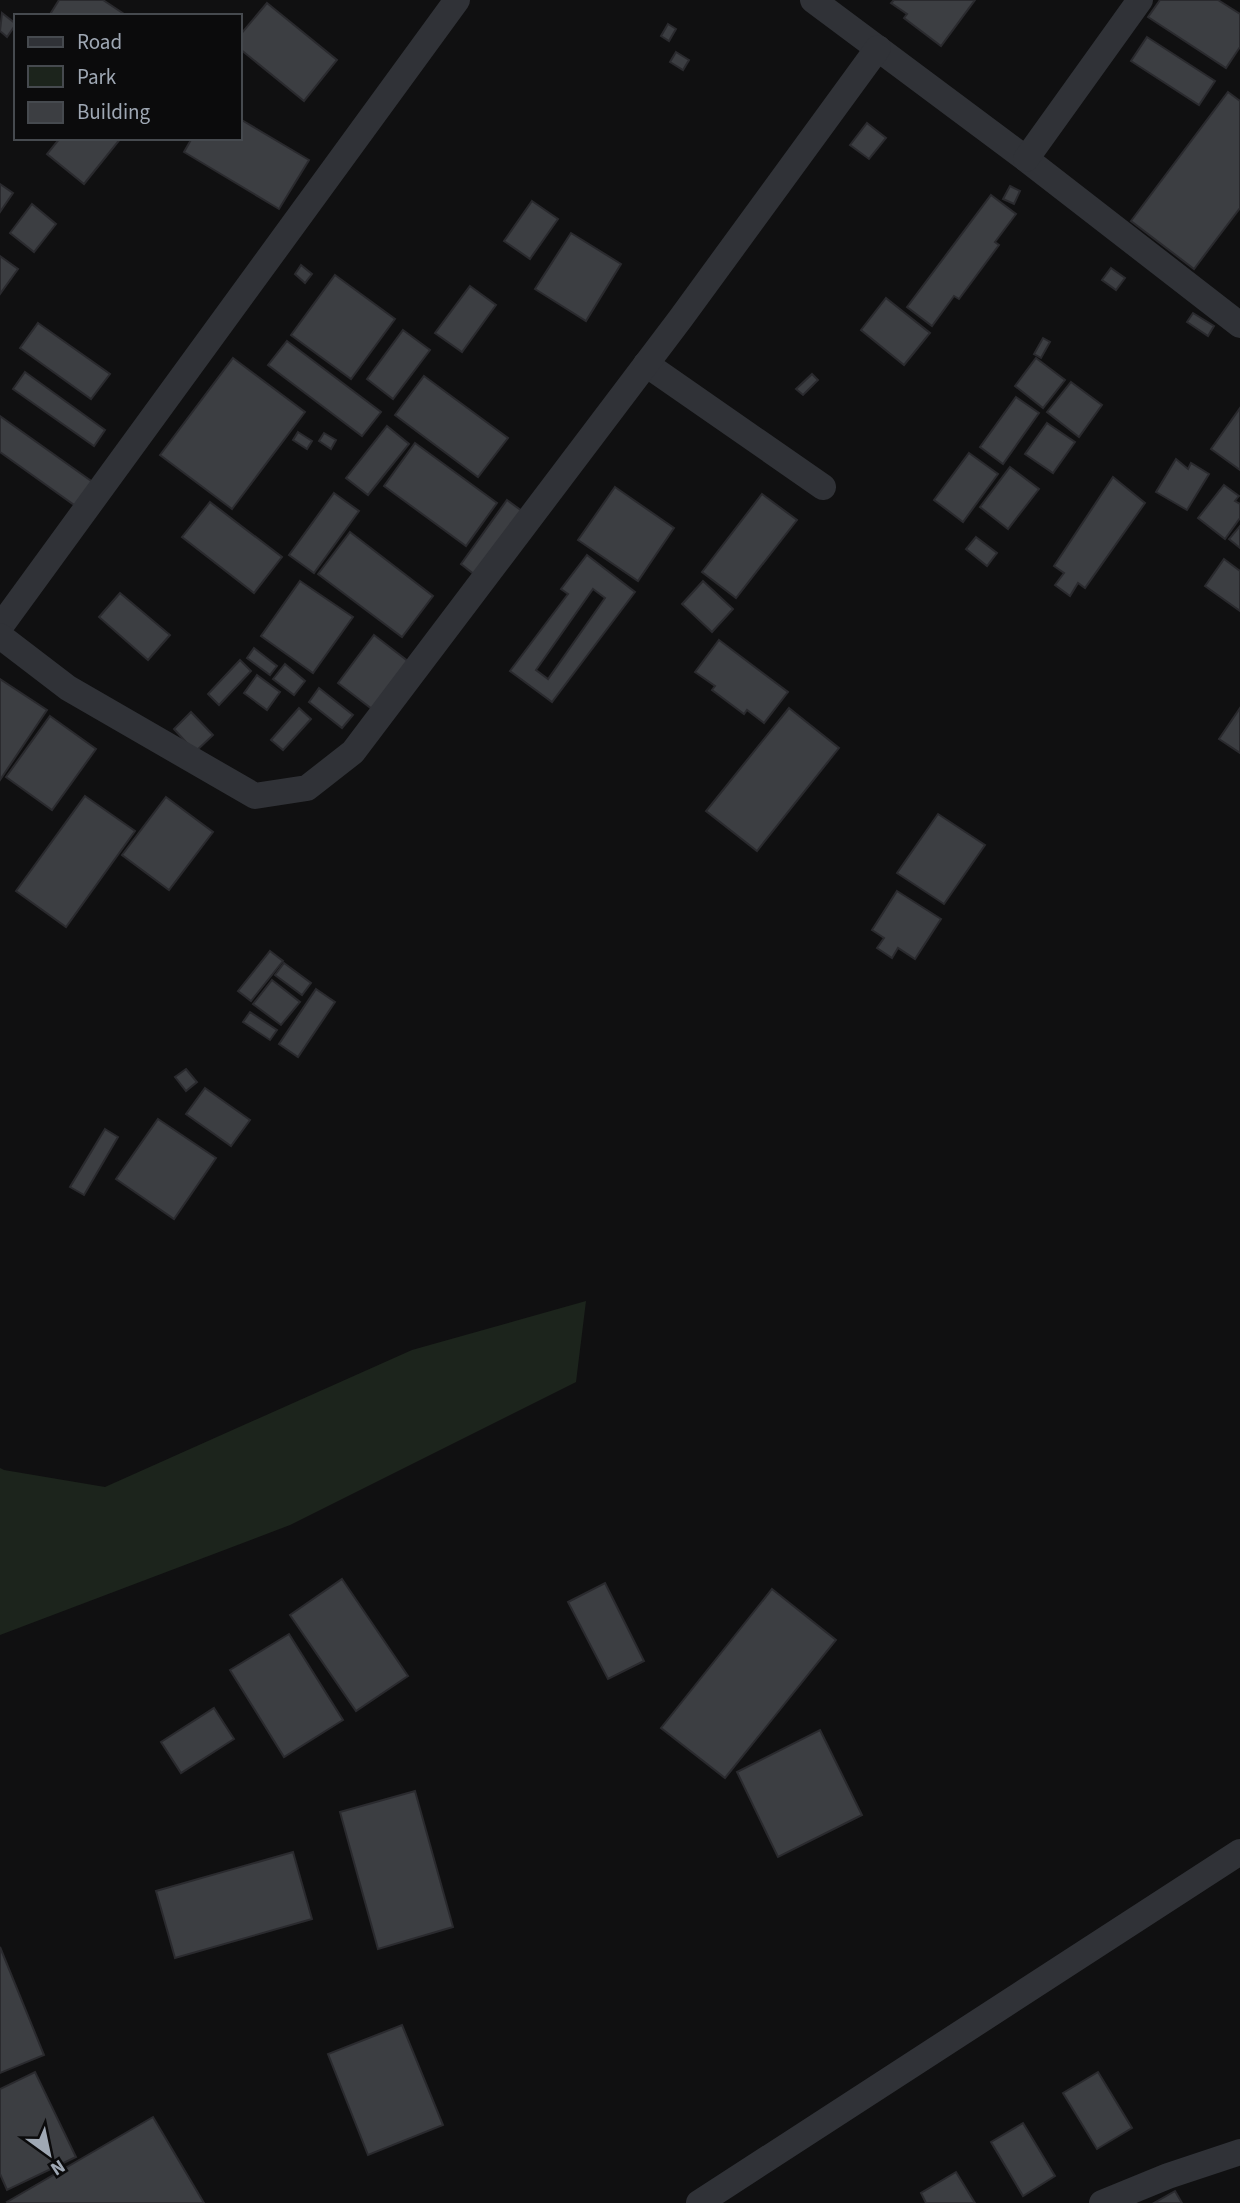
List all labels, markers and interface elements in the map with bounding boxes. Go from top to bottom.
legend [14,14,242,140]
text: Road [77,27,122,57]
text: Park [77,62,117,92]
text: Building [77,97,151,127]
north arrow [14,2119,84,2189]
text: N [45,2152,70,2182]

